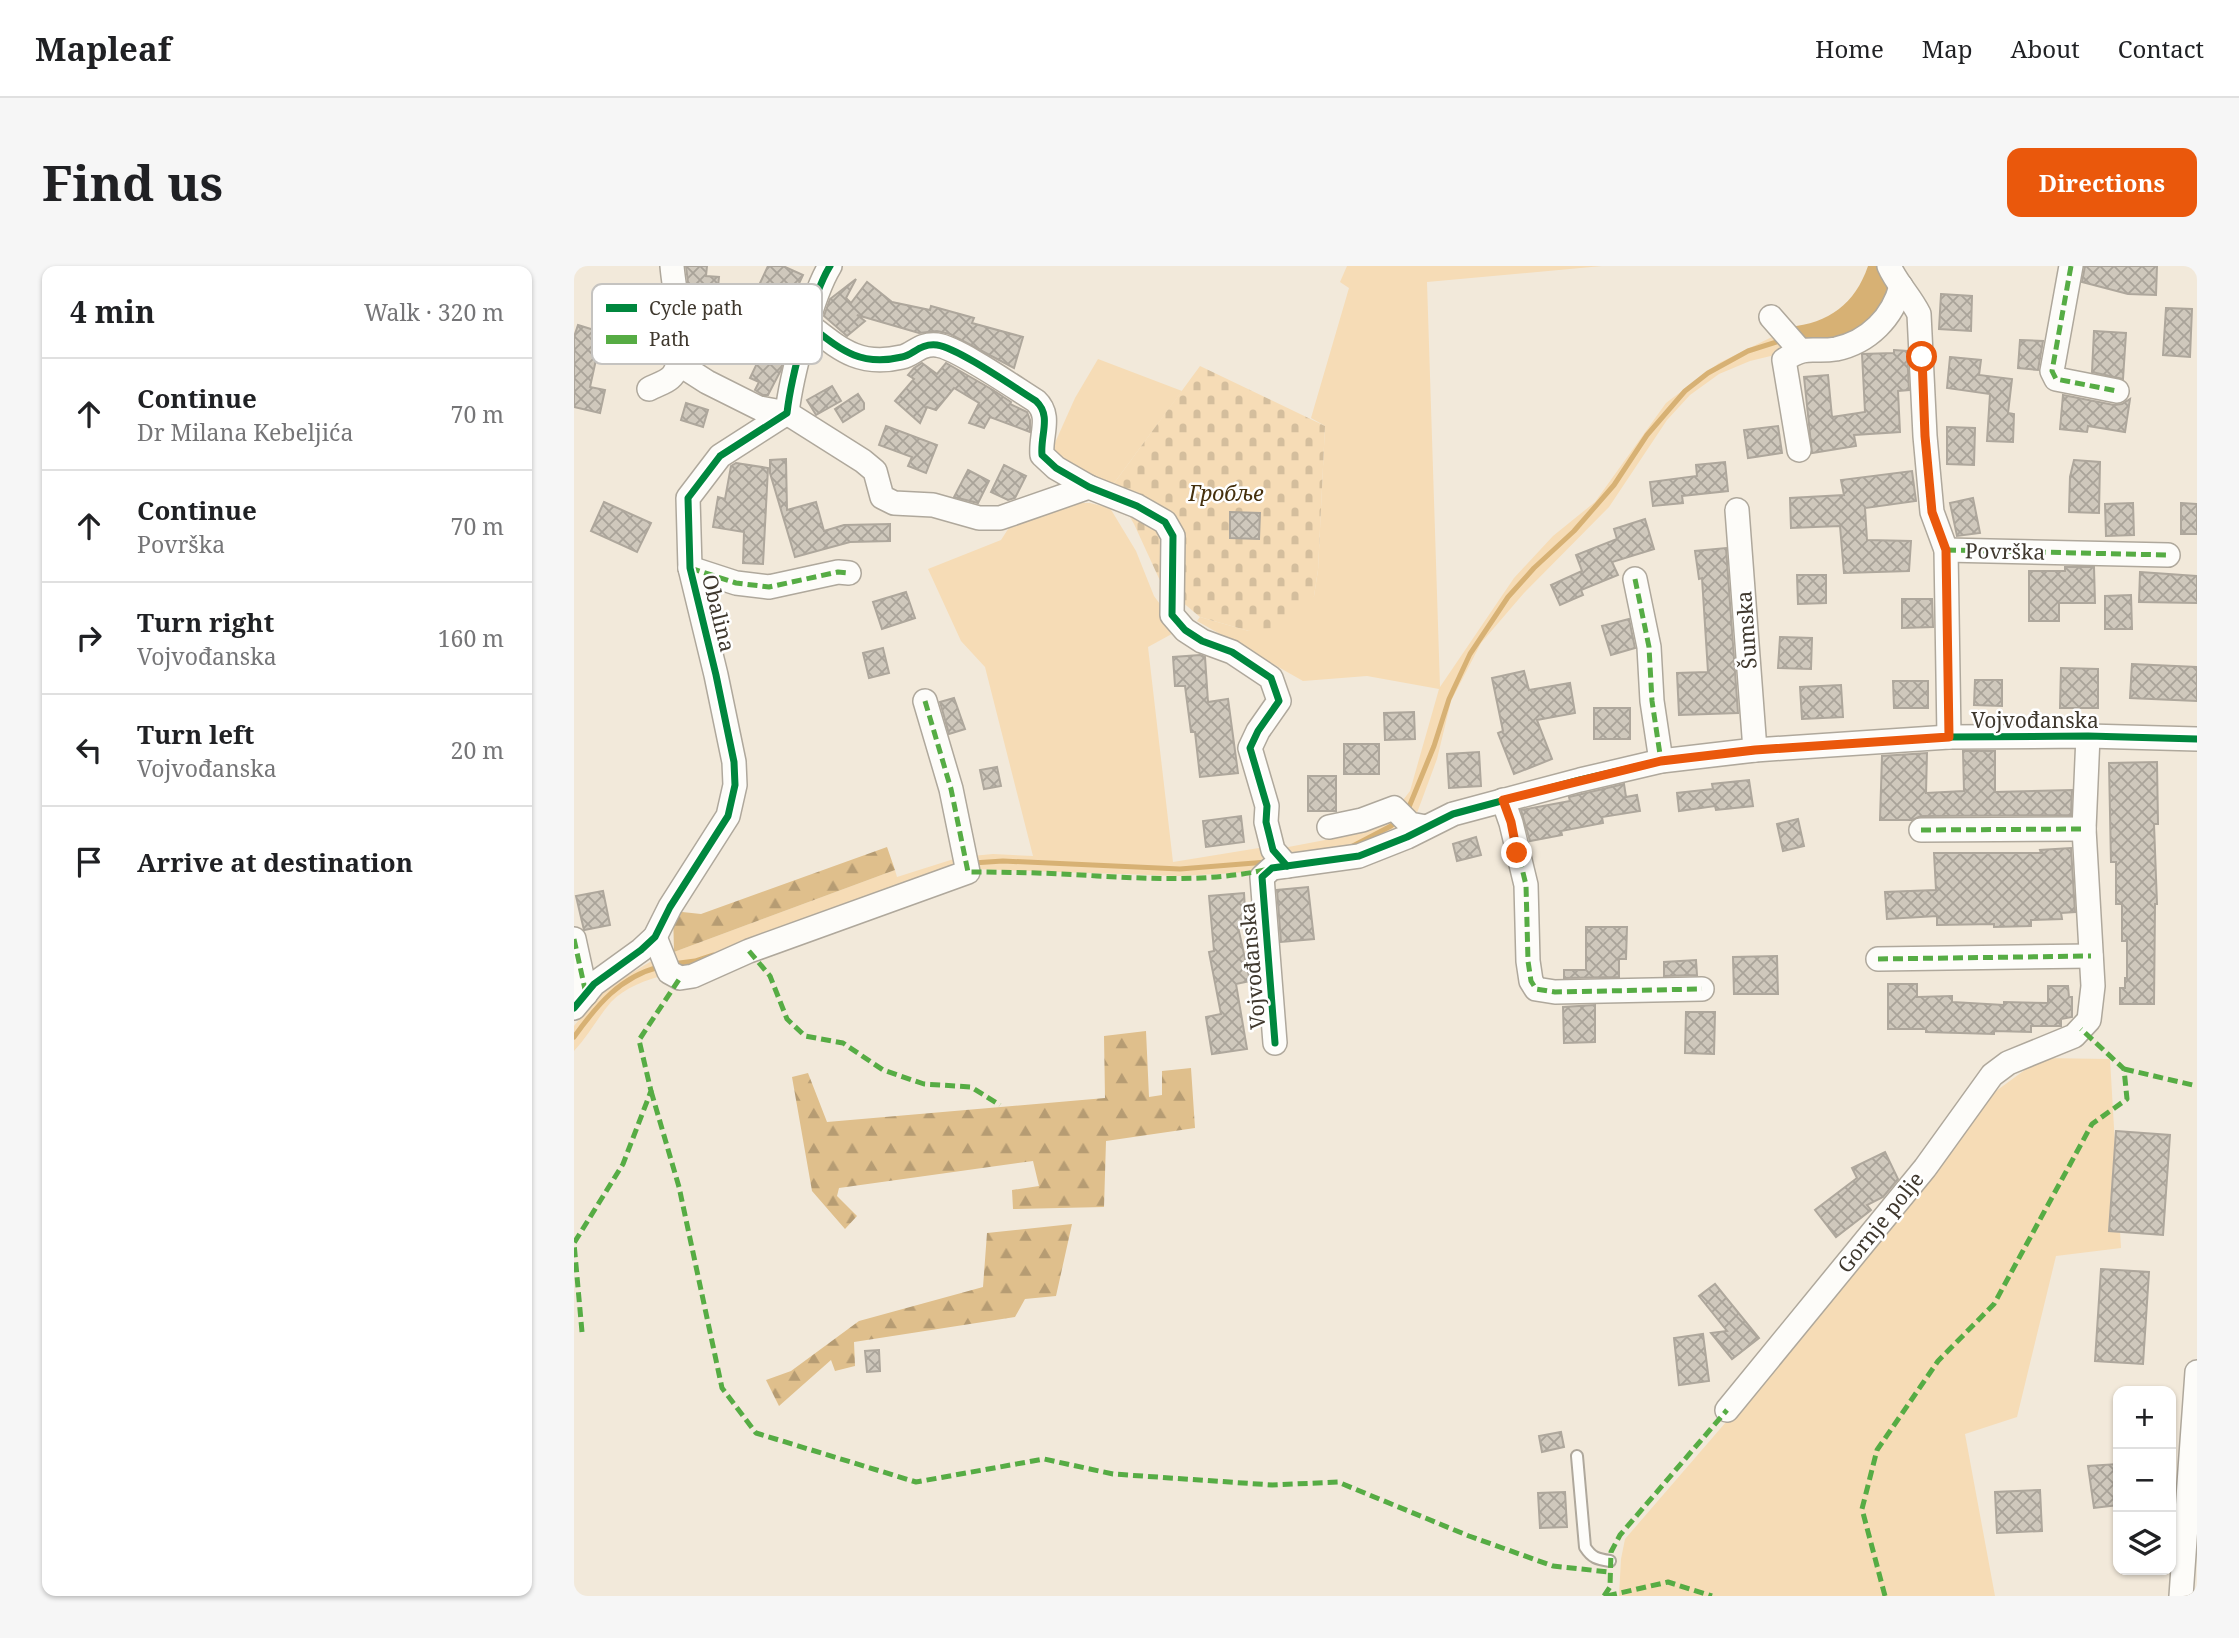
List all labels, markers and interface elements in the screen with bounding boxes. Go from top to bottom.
text: Mapleaf [35,26,171,71]
text: Home [1815,32,1884,65]
text: Map [1922,32,1973,65]
text: About [2011,32,2080,65]
text: Contact [2118,32,2204,65]
button: Directions [2007,148,2197,217]
text: Find us [42,149,223,215]
legend [592,284,822,364]
text: 4 min [70,291,155,332]
text: Cycle path [649,295,743,321]
text: Walk · 320 m [364,296,504,328]
text: Path [649,326,690,352]
route start [1906,341,1937,372]
text: Continue [137,380,257,416]
icon: ahead [70,395,108,433]
text: 70 m [451,398,504,430]
text: Dr Milana Kebeljića [137,416,353,448]
park label: Гробље [1187,479,1264,507]
text: Continue [137,492,257,528]
icon: ahead [70,507,108,545]
text: 70 m [451,510,504,542]
text: Površka [137,528,225,560]
street label: Površka [1965,536,2045,566]
street label: Obalina [696,571,742,655]
street label: Šumska [1729,590,1763,670]
text: Turn right [137,604,274,640]
icon: right [70,619,108,657]
text: 160 m [438,622,504,654]
text: Vojvođanska [137,640,277,672]
street label: Vojvođanska [1971,706,2099,734]
text: Turn left [137,716,254,752]
icon: left [70,731,108,769]
text: 20 m [451,734,504,766]
text: Vojvođanska [137,752,277,784]
route end [1501,837,1532,868]
icon: arrive [70,843,108,881]
text: Arrive at destination [137,844,413,880]
street label: Vojvođanska [1232,901,1272,1031]
street label: Gornje polje [1831,1166,1929,1278]
map controls [2113,1386,2176,1575]
button: + [2113,1386,2176,1449]
button: − [2113,1449,2176,1512]
button: layers [2113,1512,2176,1575]

